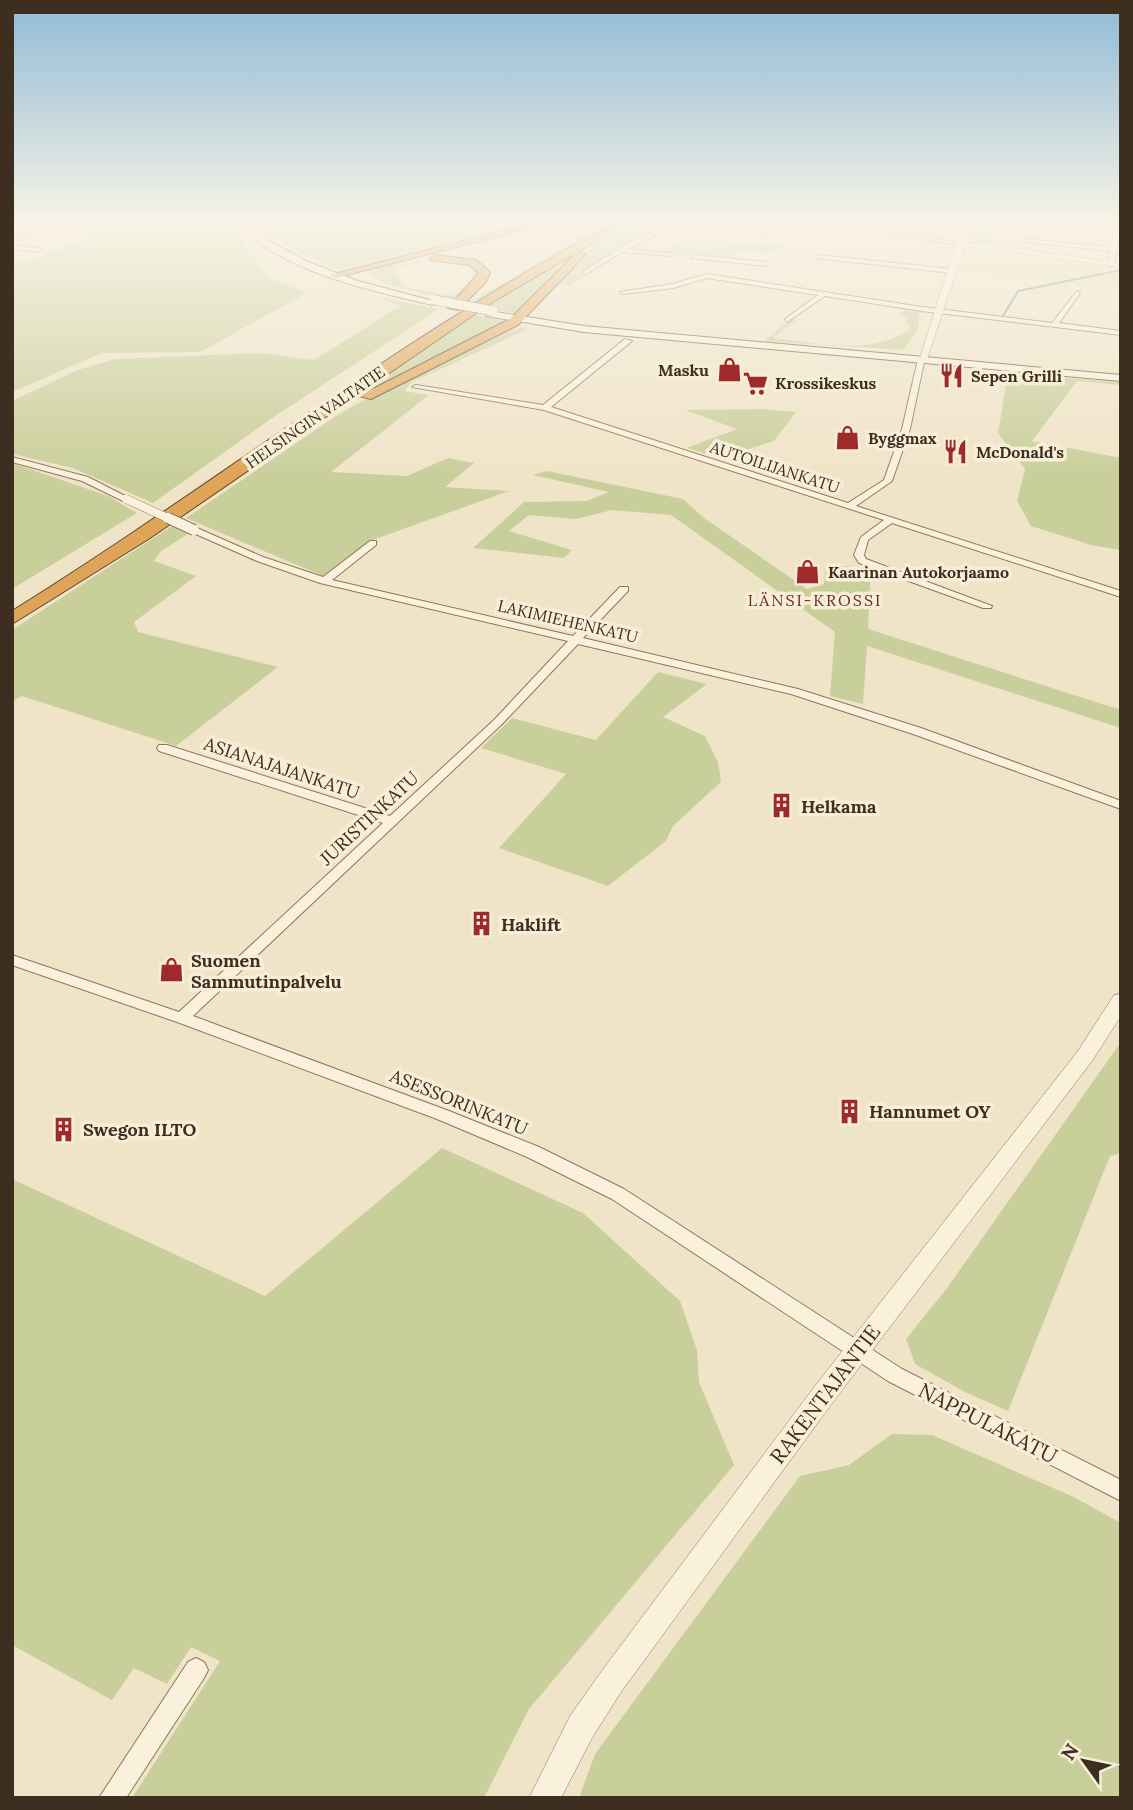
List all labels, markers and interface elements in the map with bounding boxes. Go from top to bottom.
shop icon: Masku [715,356,743,384]
place label: Masku [658,360,709,380]
street label: HELSINGIN VALTATIE [242,361,388,473]
restaurant icon: Sepen Grilli [937,362,965,390]
place label: Sepen Grilli [971,366,1062,386]
supermarket icon: Krossikeskus [741,369,769,397]
place label: Krossikeskus [775,373,877,393]
shop icon: Byggmax [834,424,862,452]
place label: Byggmax [868,428,937,448]
street label: AUTOILIJANKATU [707,436,842,497]
restaurant icon: McDonald's [942,438,970,466]
place label: McDonald's [976,442,1064,462]
shop icon: Kaarinan Autokorjaamo [794,558,822,586]
place label: Kaarinan Autokorjaamo [828,562,1009,582]
district label: LÄNSI-KROSSI [748,590,882,610]
street label: LAKIMIEHENKATU [496,595,640,647]
street label: ASIANAJAJANKATU [200,732,363,804]
street label: JURISTINKATU [314,766,423,870]
building icon: Helkama [767,792,795,820]
place label: Helkama [801,795,877,818]
building icon: Haklift [467,910,495,938]
place label: Haklift [501,913,562,936]
place label: Suomen Sammutinpalvelu [191,949,342,993]
shop icon: Suomen Sammutinpalvelu [157,956,185,984]
street label: ASESSORINKATU [386,1064,531,1140]
building icon: Hannumet OY [835,1097,863,1125]
place label: Hannumet OY [869,1100,991,1123]
building icon: Swegon ILTO [49,1115,77,1143]
place label: Swegon ILTO [83,1118,196,1141]
street label: RAKENTAJANTIE [764,1319,886,1469]
street label: NAPPULAKATU [914,1376,1062,1470]
north arrow [1049,1726,1119,1796]
text: N [1056,1739,1084,1764]

